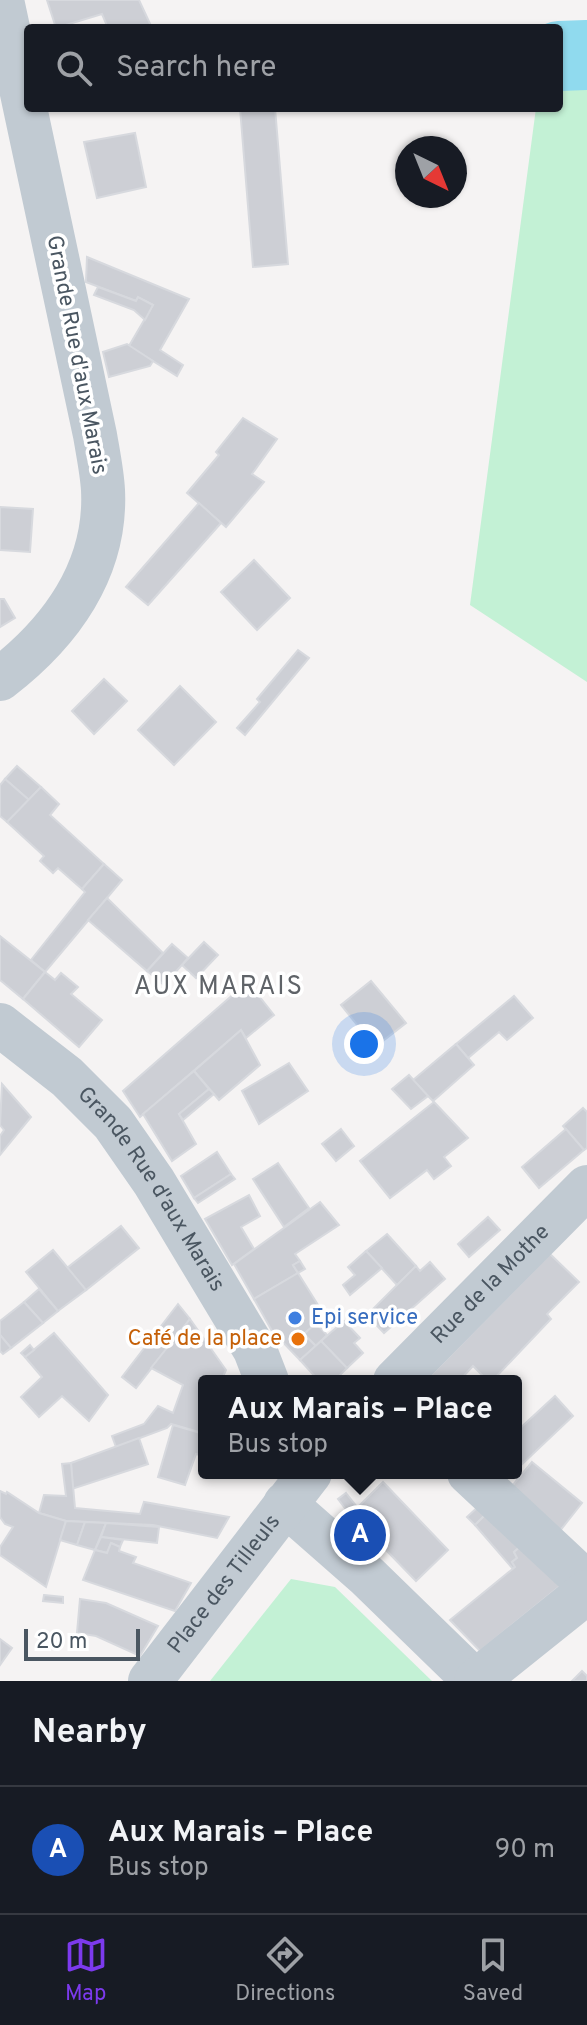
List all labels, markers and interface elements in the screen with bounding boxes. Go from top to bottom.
search box [24,24,563,112]
icon: search [52,46,96,90]
text: Search here [116,50,276,87]
north arrow [395,136,467,208]
street label: Grande Rue d'aux Marais [40,233,112,477]
district label: AUX MARAIS [134,971,304,1004]
your location [344,1024,384,1064]
street label: Grande Rue d'aux Marais [71,1081,230,1297]
street label: Rue de la Mothe [426,1219,556,1350]
place label: Epi service [311,1305,418,1332]
marker: Epi service [286,1309,304,1327]
place label: Café de la place [127,1326,282,1353]
marker: Café de la place [289,1330,307,1348]
popup [198,1375,522,1479]
text: Aux Marais – Place [227,1392,493,1429]
text: Bus stop [227,1429,328,1462]
pin: A [334,1505,386,1565]
street label: Place des Tilleuls [162,1509,287,1659]
scale bar [24,1625,140,1661]
text: 20 m [36,1629,87,1656]
text: Nearby [32,1712,147,1755]
text: Aux Marais – Place [108,1815,373,1852]
text: A [49,1834,67,1867]
text: 90 m [495,1834,555,1867]
text: Bus stop [108,1852,209,1885]
tab: Map [64,1933,108,2008]
tab: Directions [235,1933,335,2008]
tab: Saved [463,1933,523,2008]

